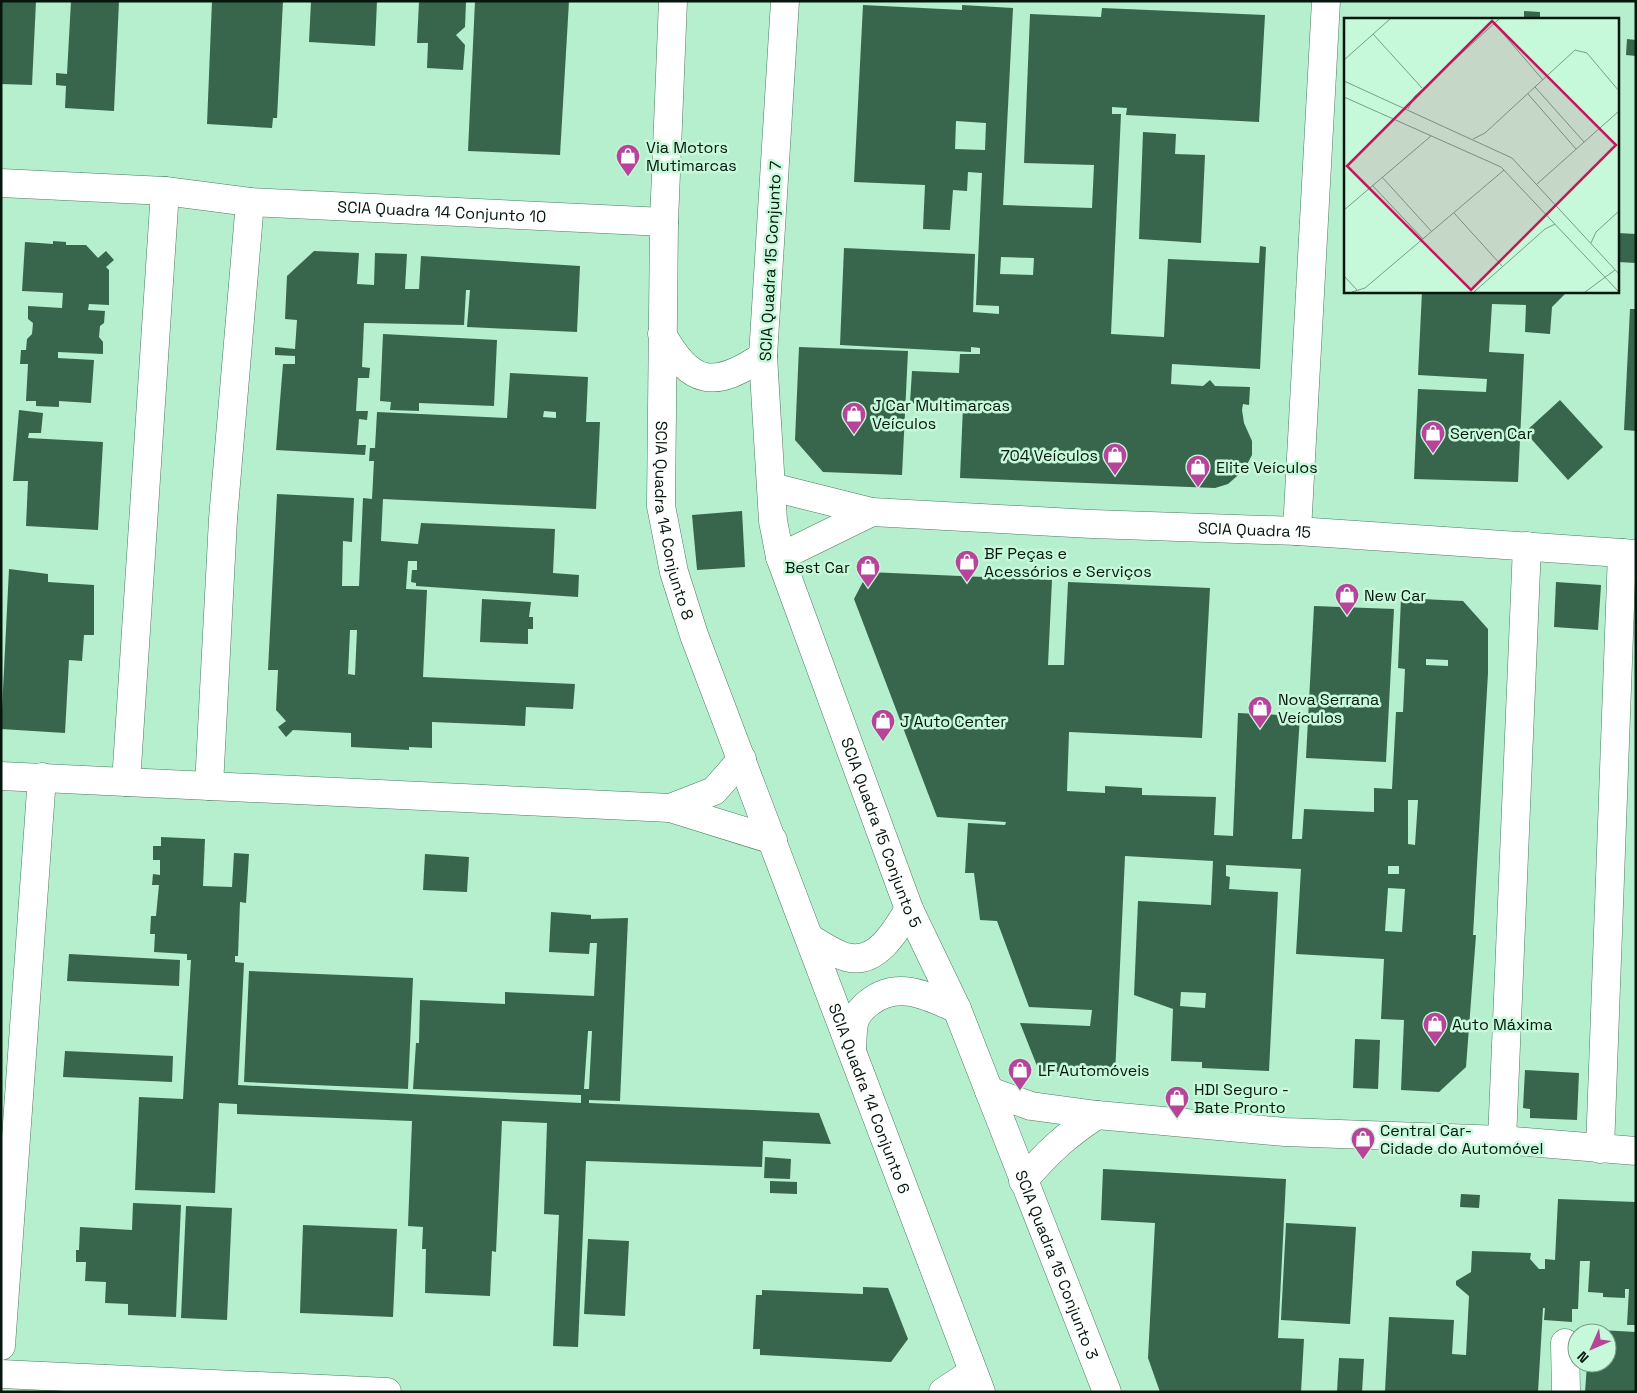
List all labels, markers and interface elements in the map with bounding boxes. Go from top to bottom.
inset map [1344,18,1620,292]
place label: Via Motors Mutimarcas [646,137,737,176]
shop icon: Via Motors Mutimarcas [615,143,641,177]
street label: SCIA Quadra 15 Conjunto 7 [755,160,786,362]
street label: SCIA Quadra 14 Conjunto 10 [337,196,547,227]
place label: J Car Multimarcas Veículos [872,395,1010,434]
shop icon: J Car Multimarcas Veículos [841,401,867,435]
shop icon: Serven Car [1420,420,1446,454]
street label: SCIA Quadra 14 Conjunto 8 [650,421,699,623]
place label: Serven Car [1450,423,1533,444]
shop icon: 704 Veículos [1102,442,1128,476]
place label: 704 Veículos [1001,445,1098,466]
shop icon: Elite Veículos [1185,454,1211,488]
place label: Elite Veículos [1216,457,1318,478]
street label: SCIA Quadra 15 [1198,518,1312,543]
place label: BF Peças e Acessórios e Serviços [984,543,1152,582]
shop icon: BF Peças e Acessórios e Serviços [954,549,980,583]
shop icon: Best Car [855,554,881,588]
place label: Best Car [785,557,850,578]
shop icon: New Car [1334,582,1360,616]
place label: New Car [1364,585,1426,606]
place label: Nova Serrana Veículos [1278,689,1379,728]
shop icon: Nova Serrana Veículos [1247,695,1273,729]
shop icon: J Auto Center [870,708,896,742]
place label: J Auto Center [900,711,1006,732]
street label: SCIA Quadra 15 Conjunto 5 [836,734,926,931]
street label: SCIA Quadra 14 Conjunto 6 [824,1000,915,1197]
shop icon: Auto Máxima [1422,1011,1448,1045]
place label: Auto Máxima [1452,1014,1552,1035]
shop icon: LF Automóveis [1007,1057,1033,1091]
place label: LF Automóveis [1038,1060,1150,1081]
place label: HDI Seguro - Bate Pronto [1194,1079,1289,1118]
shop icon: HDI Seguro - Bate Pronto [1164,1085,1190,1119]
place label: Central Car- Cidade do Automóvel [1380,1120,1543,1159]
shop icon: Central Car- Cidade do Automóvel [1350,1126,1376,1160]
street label: SCIA Quadra 15 Conjunto 3 [1010,1167,1103,1362]
north arrow [1567,1323,1617,1373]
text: N [1573,1348,1592,1367]

